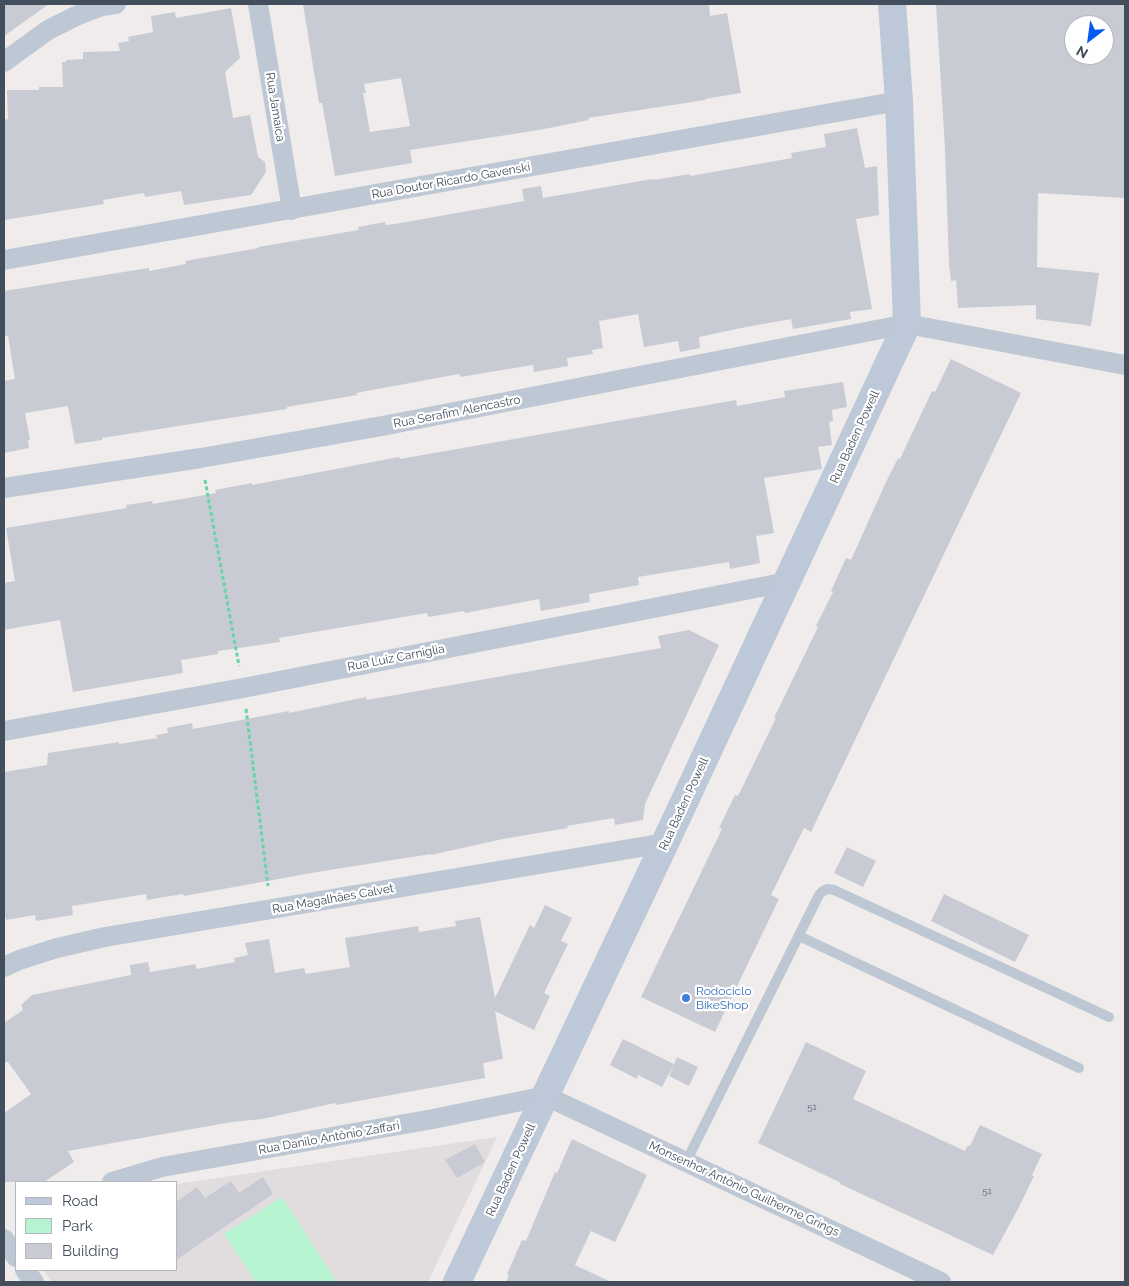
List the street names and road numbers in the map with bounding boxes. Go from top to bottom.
street label: Rua Jamaica [262,71,288,143]
street label: Rua Doutor Ricardo Gavenski [371,160,531,202]
street label: Rua Baden Powell [827,388,883,486]
street label: Rua Serafim Alencastro [392,393,522,431]
street label: Rua Luiz Carniglia [346,642,446,674]
street label: Rua Baden Powell [656,755,712,853]
street label: Rua Magalhães Calvet [271,881,395,917]
street label: Rua Danilo Antônio Zaffari [257,1119,401,1157]
street label: Rua Baden Powell [483,1121,539,1219]
street label: Monsenhor Antônio Guilherme Grings [647,1138,841,1240]

